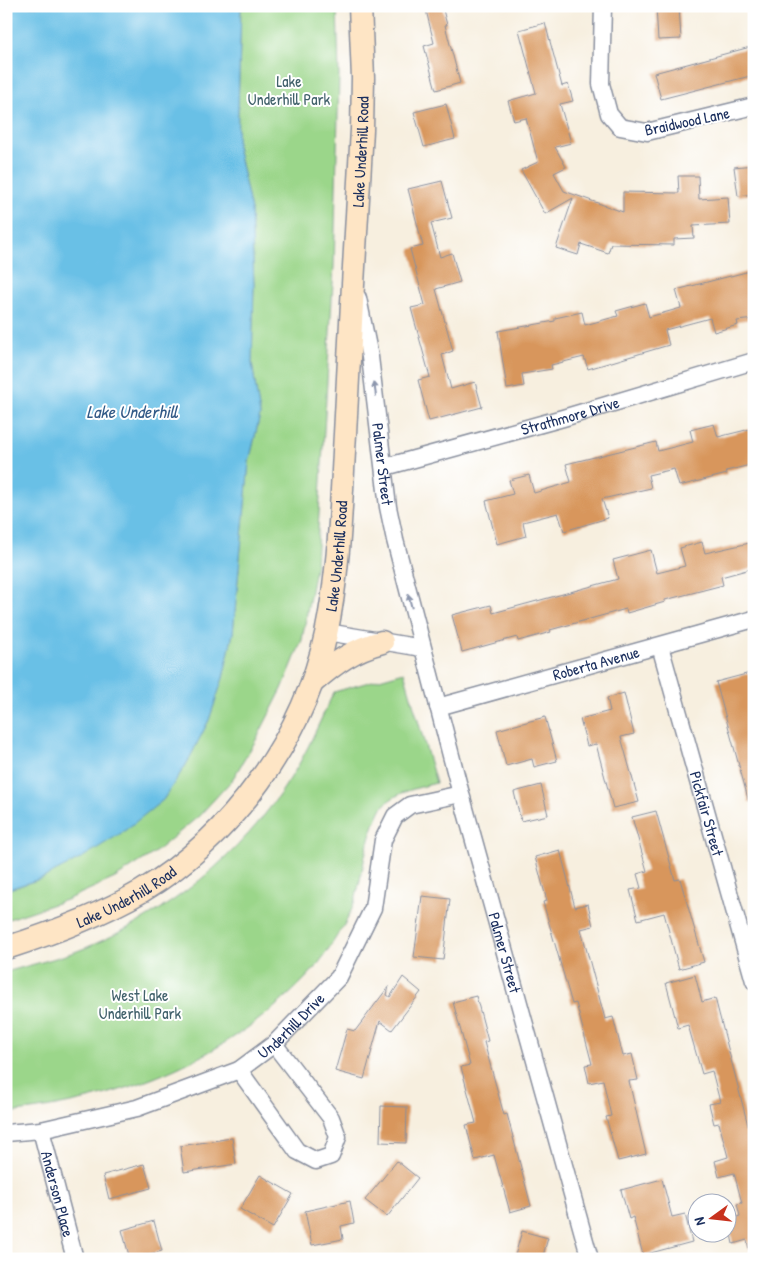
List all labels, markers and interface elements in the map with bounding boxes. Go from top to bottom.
park label: Lake Underhill Park [248,70,331,110]
street label: Lake Underhill Road [346,96,374,208]
street label: Braidwood Lane [642,101,732,141]
one-way arrow [371,381,379,397]
street label: Strathmore Drive [518,391,622,440]
water label: Lake Underhill [86,399,179,424]
street label: Palmer Street [367,422,399,507]
street label: Lake Underhill Road [320,500,352,613]
one-way arrow [406,593,414,608]
street label: Roberta Avenue [550,640,642,686]
street label: Pickfair Street [685,769,729,859]
street label: Lake Underhill Road [73,860,181,933]
street label: Palmer Street [483,910,527,996]
park label: West Lake Underhill Park [99,984,182,1024]
street label: Underhill Drive [253,987,330,1064]
street label: Anderson Place [36,1148,80,1240]
north arrow [688,1192,738,1242]
text: N [689,1215,709,1228]

